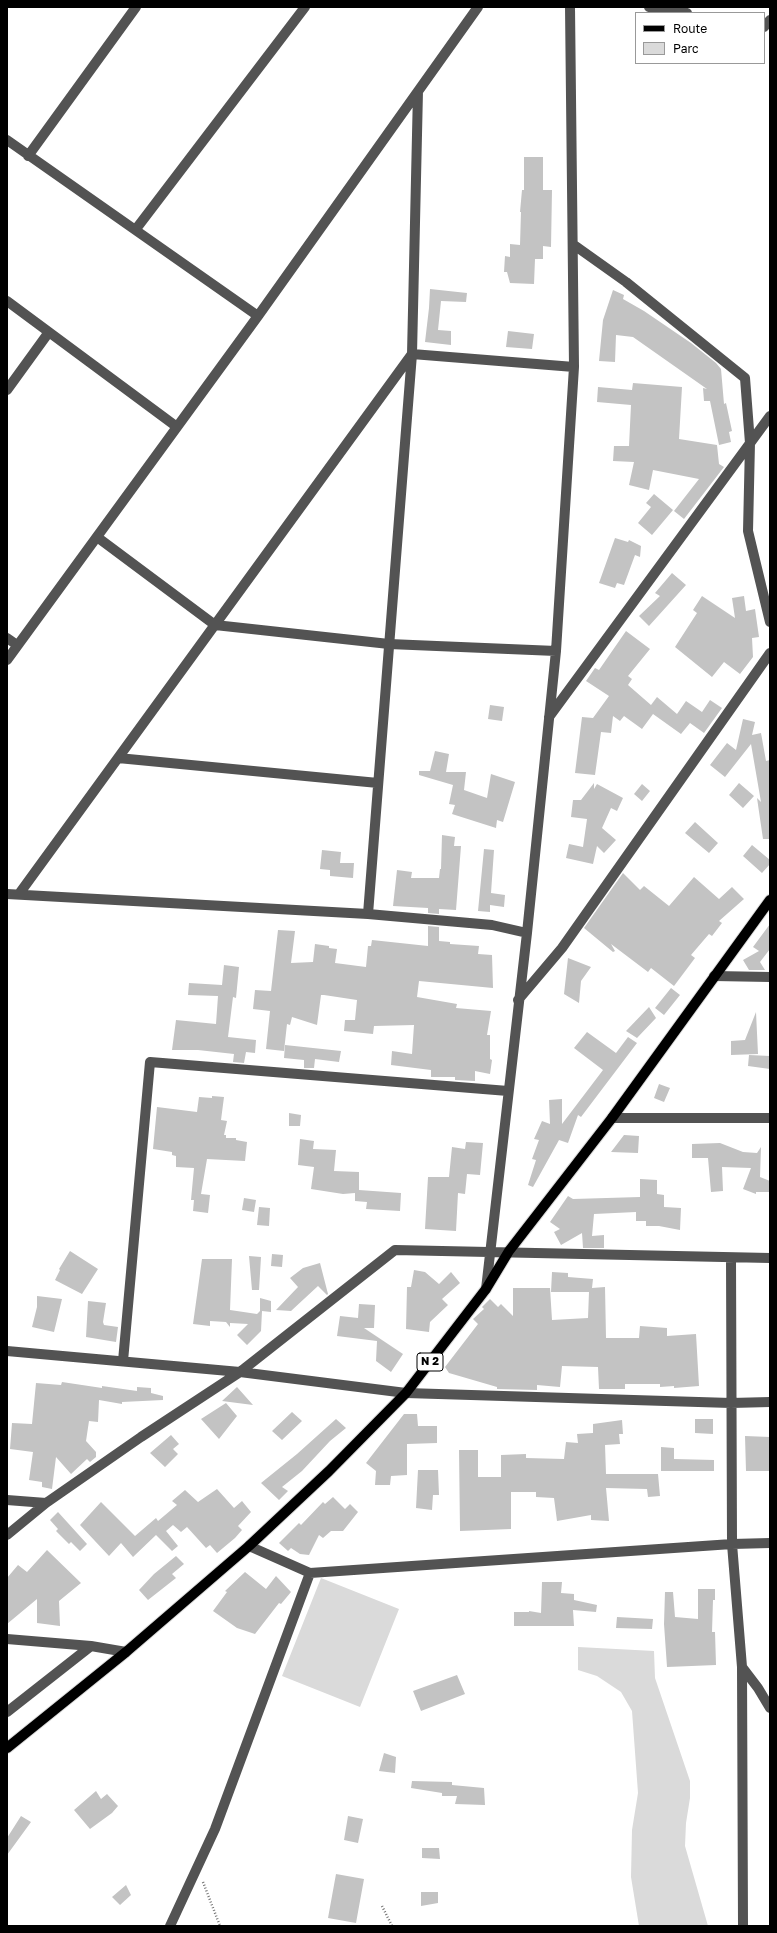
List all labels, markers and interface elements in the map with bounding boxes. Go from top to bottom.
legend [635,12,765,64]
text: Route [673,21,707,36]
text: Parc [673,41,699,56]
road number: N 2 [417,1353,443,1371]

